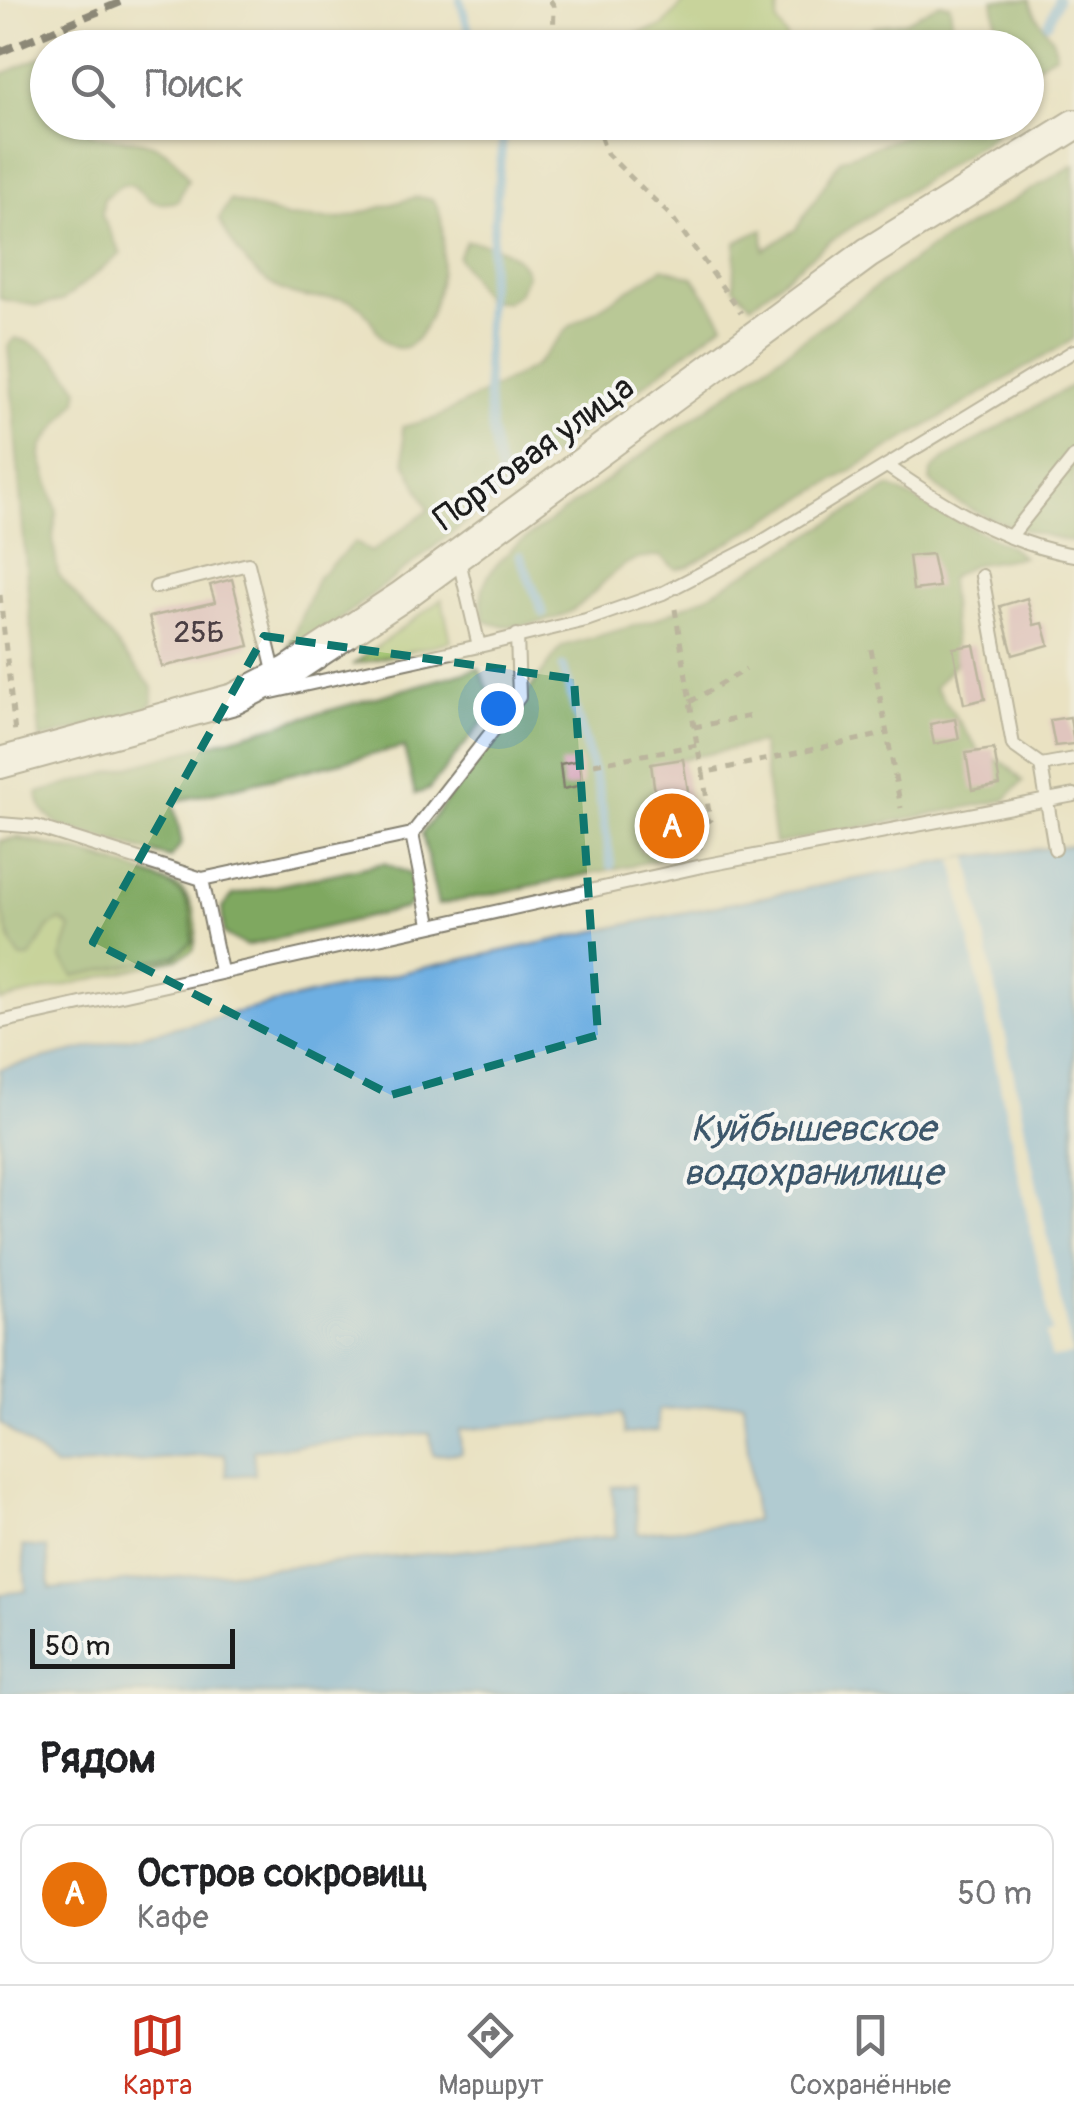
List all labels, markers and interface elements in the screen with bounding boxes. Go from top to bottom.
search box [30,30,1044,140]
icon: search [65,58,120,113]
text: Поиск [145,61,244,109]
street label: Портовая улица [425,365,643,541]
house number: 25Б [173,614,225,651]
your location [473,683,524,734]
pin: A [640,788,704,864]
water label: Куйбышевское водохранилище [683,1105,946,1197]
scale bar [30,1624,235,1668]
text: 50 m [45,1629,110,1664]
text: Рядом [40,1733,156,1785]
text: Остров сокровищ [137,1850,428,1898]
text: A [64,1874,85,1914]
text: 50 m [957,1874,1032,1914]
text: Кафе [137,1898,209,1938]
tab: Карта [123,2008,192,2103]
tab: Маршрут [438,2008,544,2103]
tab: Сохранённые [790,2008,951,2103]

